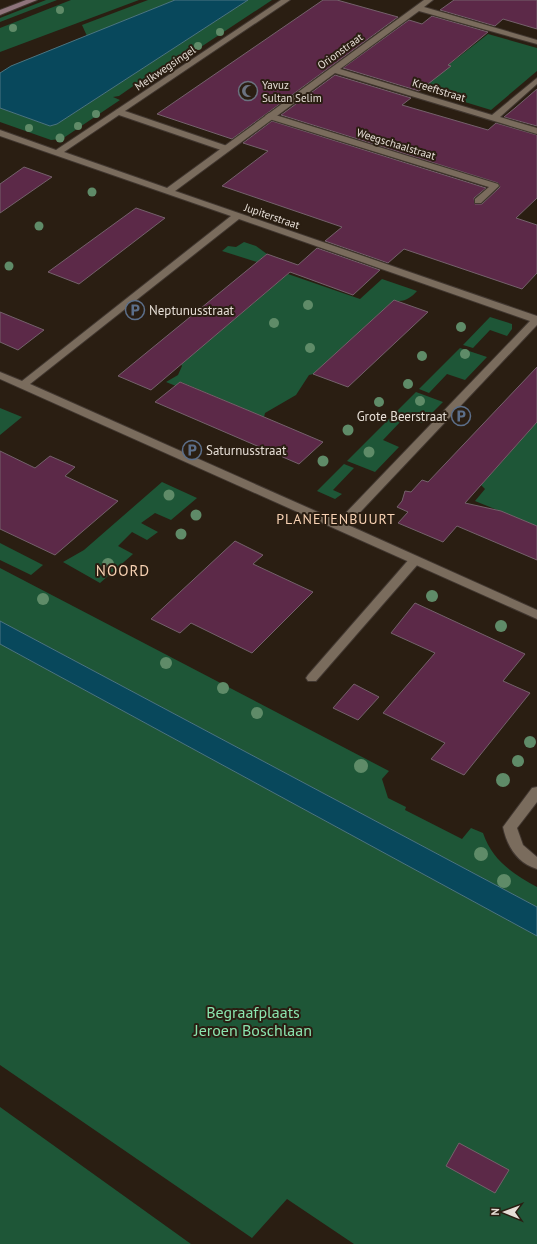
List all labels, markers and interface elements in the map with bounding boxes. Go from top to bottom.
street label: Orionstraat [314,30,366,72]
street label: Melkwegsingel [132,42,199,93]
street label: Kreeftstraat [411,75,468,105]
place label: Yavuz Sultan Selim [262,78,322,105]
mosque icon: Yavuz Sultan Selim [237,80,259,102]
street label: Weegschaalstraat [355,125,437,163]
street label: Jupiterstraat [241,200,302,232]
parking icon: Neptunusstraat [124,299,146,321]
place label: Neptunusstraat [149,302,235,319]
parking icon: Grote Beerstraat [450,405,472,427]
place label: Grote Beerstraat [357,408,448,425]
parking icon: Saturnusstraat [181,439,203,461]
place label: Saturnusstraat [206,442,287,459]
district label: PLANETENBUURT [276,510,396,528]
district label: NOORD [96,561,150,580]
park label: Begraafplaats Jeroen Boschlaan [193,1002,312,1040]
north arrow [485,1192,525,1232]
text: N [488,1208,502,1216]

